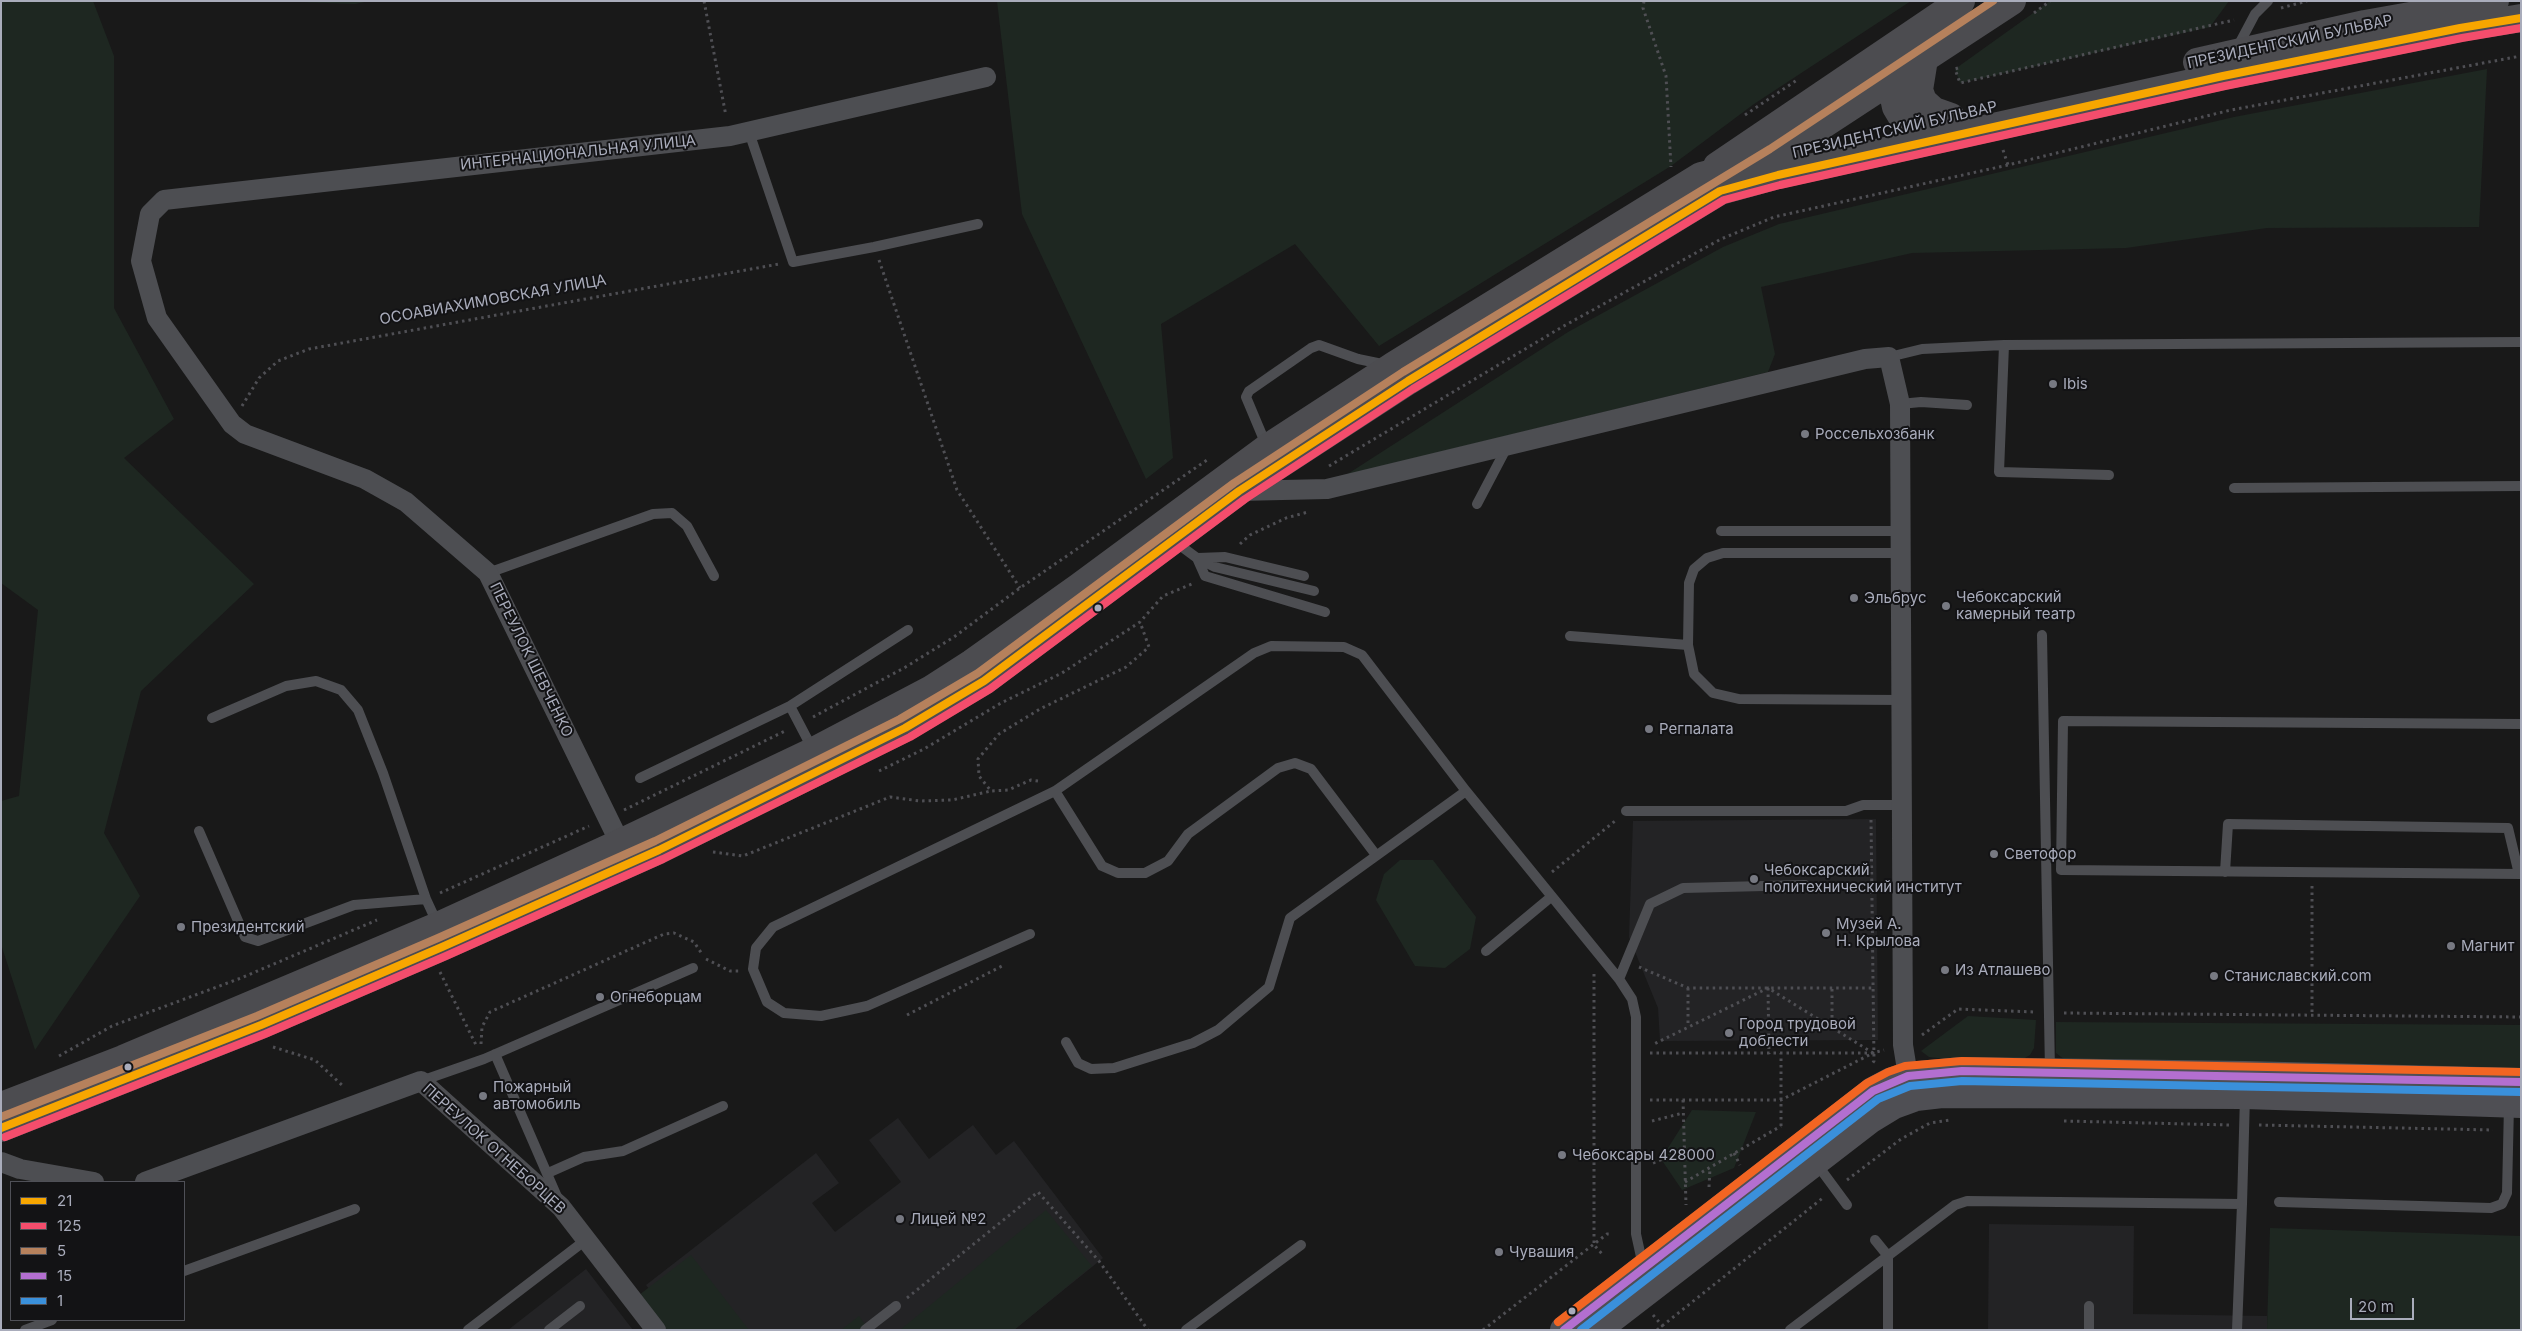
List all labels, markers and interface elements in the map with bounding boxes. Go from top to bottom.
street label: ПРЕЗИДЕНТСКИЙ БУЛЬВАР [2186,11,2394,73]
street label: ПРЕЗИДЕНТСКИЙ БУЛЬВАР [1791,98,1999,162]
street label: ИНТЕРНАЦИОНАЛЬНАЯ УЛИЦА [459,132,697,174]
street label: ОСОАВИАХИМОВСКАЯ УЛИЦА [378,271,608,329]
place label: Ibis [2063,375,2088,393]
marker: Ibis [2047,378,2059,390]
place label: Россельхозбанк [1815,425,1935,443]
marker: Россельхозбанк [1799,428,1811,440]
street label: ПЕРЕУЛОК ШЕВЧЕНКО [486,580,576,740]
place label: Чебоксарский камерный театр [1956,588,2075,623]
place label: Эльбрус [1864,589,1926,607]
marker: Эльбрус [1848,592,1860,604]
marker: Чебоксарский камерный театр [1940,600,1952,612]
unlabelled marker [1093,603,1103,613]
place label: Регпалата [1659,720,1734,738]
marker: Регпалата [1643,723,1655,735]
place label: Светофор [2004,845,2076,863]
marker: Светофор [1988,848,2000,860]
place label: Чебоксарский политехнический институт [1764,861,1962,896]
marker: Чебоксарский политехнический институт [1748,873,1760,885]
place label: Музей А. Н. Крылова [1836,915,1921,950]
place label: Президентский [191,918,305,936]
marker: Президентский [175,921,187,933]
marker: Музей А. Н. Крылова [1820,927,1832,939]
place label: Магнит [2461,937,2514,955]
marker: Магнит [2445,940,2457,952]
place label: Из Атлашево [1955,961,2051,979]
marker: Из Атлашево [1939,964,1951,976]
place label: Станиславский.com [2224,967,2372,985]
marker: Станиславский.com [2208,970,2220,982]
place label: Огнеборцам [610,988,702,1006]
marker: Огнеборцам [594,991,606,1003]
place label: Город трудовой доблести [1739,1015,1856,1050]
marker: Город трудовой доблести [1723,1027,1735,1039]
unlabelled marker [123,1062,133,1072]
place label: Пожарный автомобиль [493,1078,581,1113]
street label: ПЕРЕУЛОК ОГНЕБОРЦЕВ [419,1080,569,1218]
marker: Пожарный автомобиль [477,1090,489,1102]
place label: Чебоксары 428000 [1572,1146,1715,1164]
marker: Чебоксары 428000 [1556,1149,1568,1161]
legend [10,1181,185,1321]
text: 21 [57,1191,72,1210]
place label: Лицей №2 [910,1210,986,1228]
marker: Лицей №2 [894,1213,906,1225]
text: 125 [57,1216,81,1235]
text: 5 [57,1241,66,1260]
place label: Чувашия [1509,1243,1574,1261]
marker: Чувашия [1493,1246,1505,1258]
text: 15 [57,1266,72,1285]
scale bar [2352,1288,2416,1320]
text: 1 [57,1291,63,1310]
text: 20 m [2358,1297,2394,1316]
unlabelled marker [1567,1306,1577,1316]

